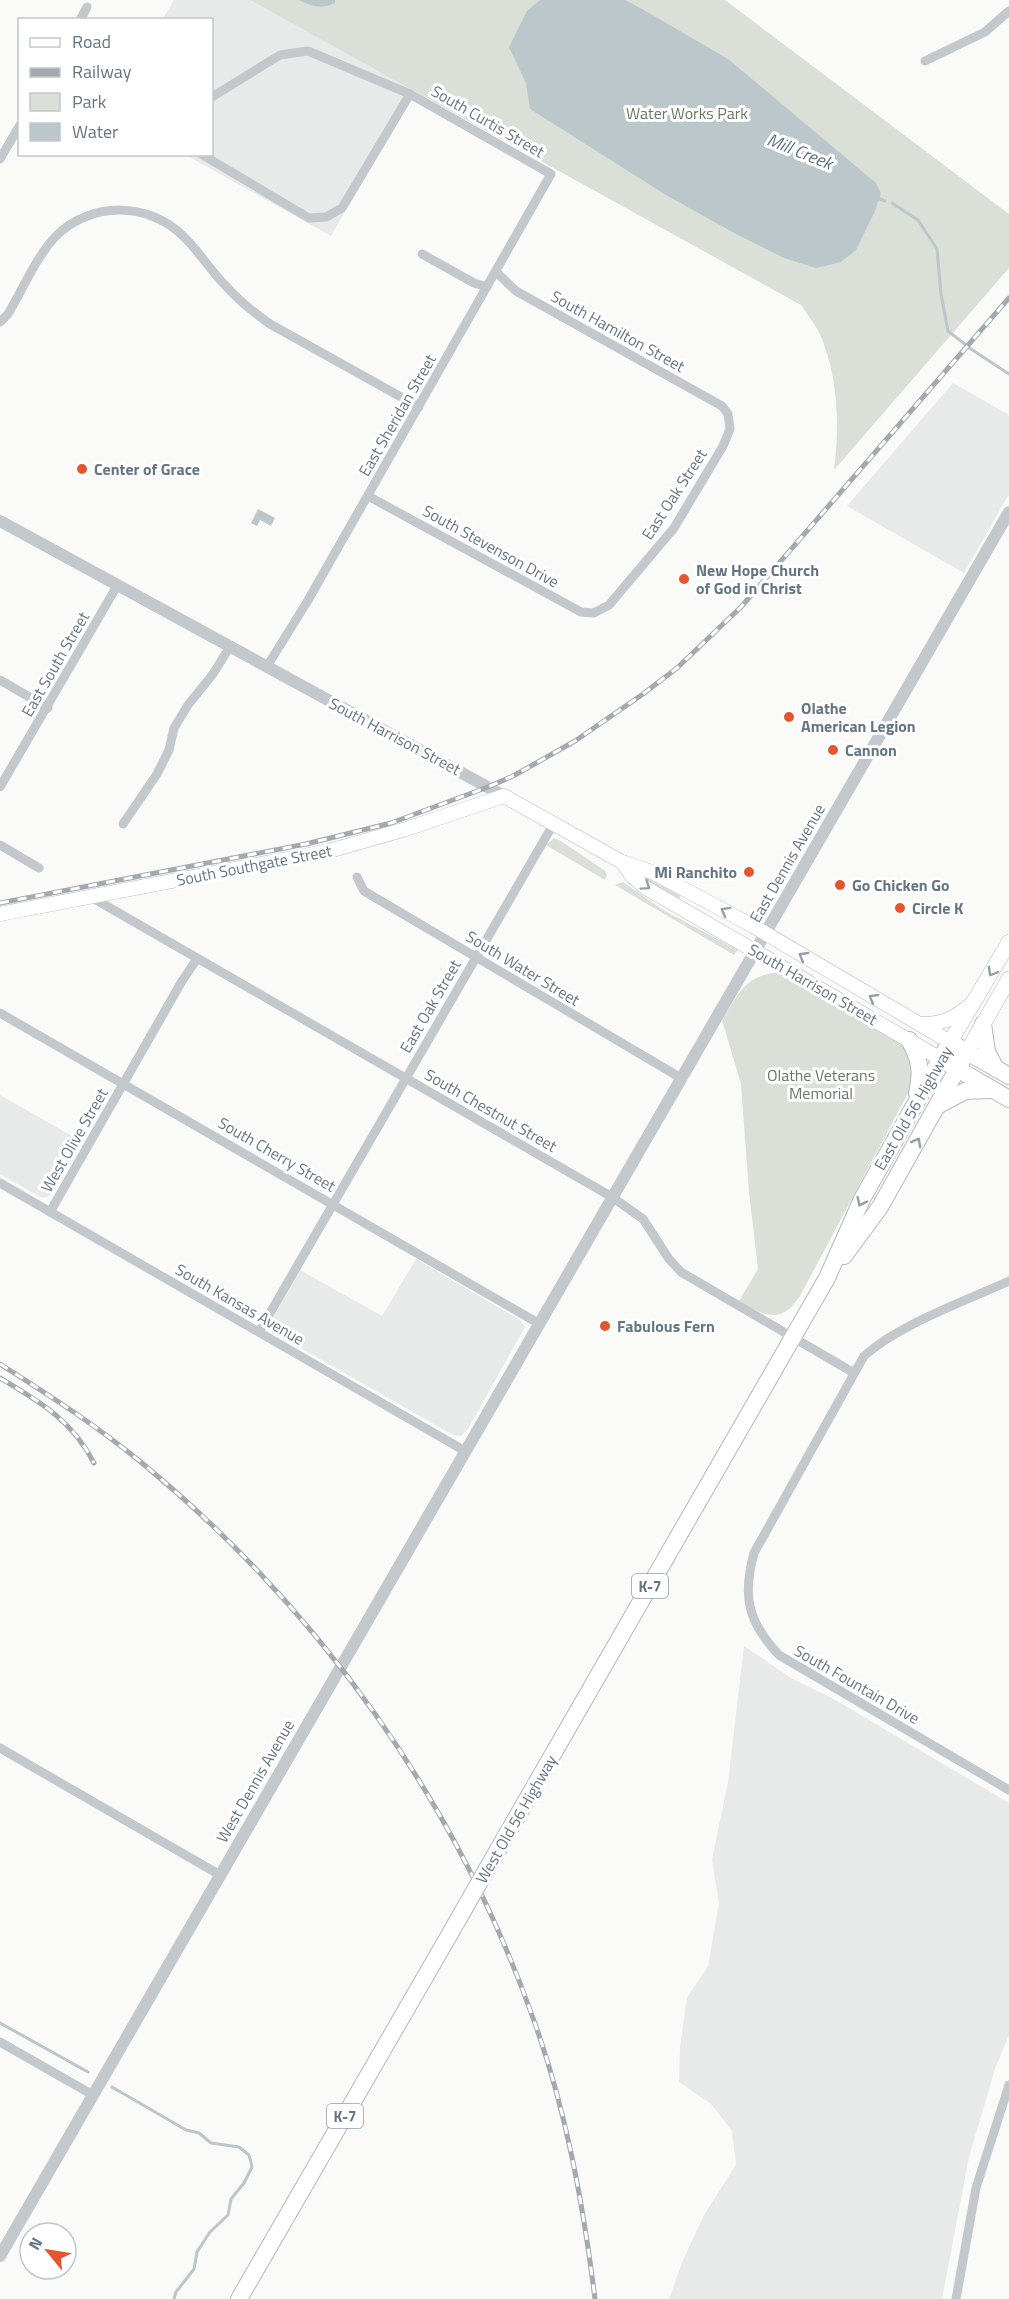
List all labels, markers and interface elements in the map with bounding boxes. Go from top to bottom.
legend [18,18,213,156]
text: Road [72,28,111,55]
text: Railway [72,58,132,85]
street label: South Curtis Street [427,79,549,163]
text: Park [72,88,107,115]
park label: Water Works Park [626,101,748,125]
text: Water [72,118,118,145]
water label: Mill Creek [763,126,839,177]
street label: South Hamilton Street [547,284,690,378]
street label: East Sheridan Street [352,349,442,481]
street label: East Oak Street [635,443,713,544]
place label: Center of Grace [94,457,200,481]
marker: Center of Grace [75,462,89,476]
street label: South Stevenson Drive [418,498,564,594]
place label: New Hope Church of God in Christ [696,558,819,600]
marker: New Hope Church of God in Christ [677,572,691,586]
street label: East South Street [15,607,95,721]
street label: South Harrison Street [325,691,465,781]
place label: Olathe American Legion [801,696,916,738]
marker: Olathe American Legion [782,710,796,724]
place label: Cannon [845,738,897,762]
marker: Cannon [826,743,840,757]
street label: East Dennis Avenue [743,799,831,927]
street label: South Southgate Street [174,838,334,892]
place label: Mi Ranchito [654,860,737,884]
marker: Mi Ranchito [742,865,756,879]
place label: Go Chicken Go [852,873,950,897]
marker: Go Chicken Go [833,878,847,892]
one-way arrow [639,879,650,890]
place label: Circle K [912,896,964,920]
marker: Circle K [893,901,907,915]
one-way arrow [721,907,731,918]
street label: South Water Street [461,924,585,1012]
street label: South Harrison Street [744,937,883,1031]
one-way arrow [799,951,809,963]
street label: East Oak Street [393,954,467,1057]
one-way arrow [987,966,999,976]
one-way arrow [869,993,879,1005]
street label: East Old 56 Highway [868,1041,959,1175]
street label: South Chestnut Street [420,1062,562,1158]
park label: Olathe Veterans Memorial [767,1063,875,1105]
street label: West Olive Street [34,1083,114,1197]
street label: South Cherry Street [214,1111,341,1198]
one-way arrow [910,1138,921,1148]
one-way arrow [856,1195,868,1206]
street label: South Kansas Avenue [171,1257,309,1351]
place label: Fabulous Fern [617,1314,715,1338]
marker: Fabulous Fern [598,1319,612,1333]
road number: K-7 [632,1574,668,1598]
street label: South Fountain Drive [790,1638,924,1730]
street label: West Dennis Avenue [210,1715,300,1847]
street label: West Old 56 Highway [469,1750,563,1888]
road number: K-7 [327,2104,363,2128]
north arrow [18,2221,78,2281]
text: N [22,2233,48,2254]

